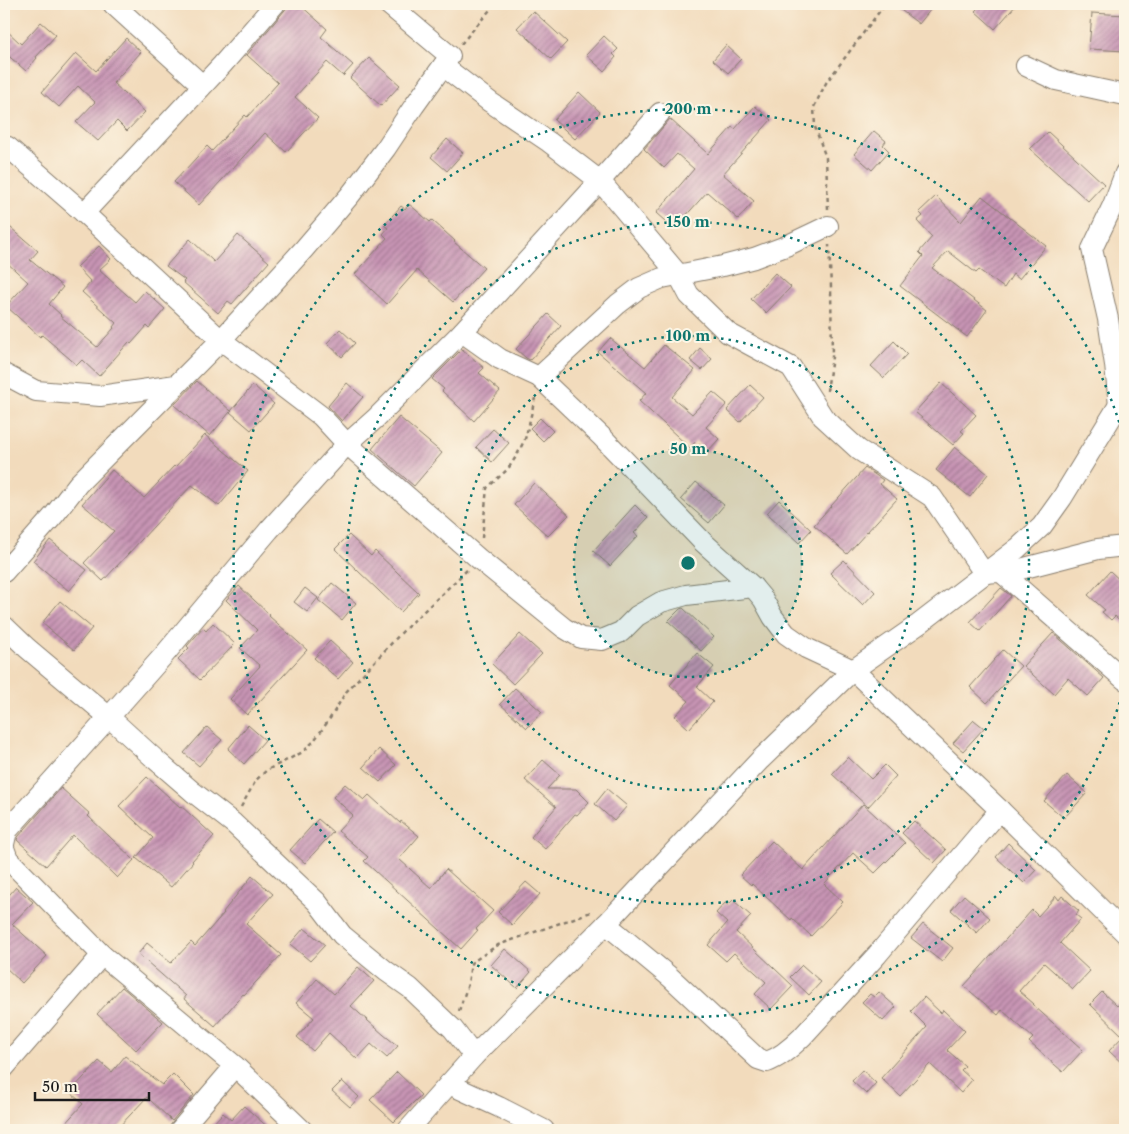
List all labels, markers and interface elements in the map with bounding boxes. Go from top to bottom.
text: 200 m [665,99,711,118]
text: 150 m [666,212,710,231]
text: 100 m [666,326,710,345]
text: 50 m [670,439,706,458]
centre of rings [679,554,697,572]
scale bar [35,1069,149,1101]
text: 50 m [42,1077,78,1096]

